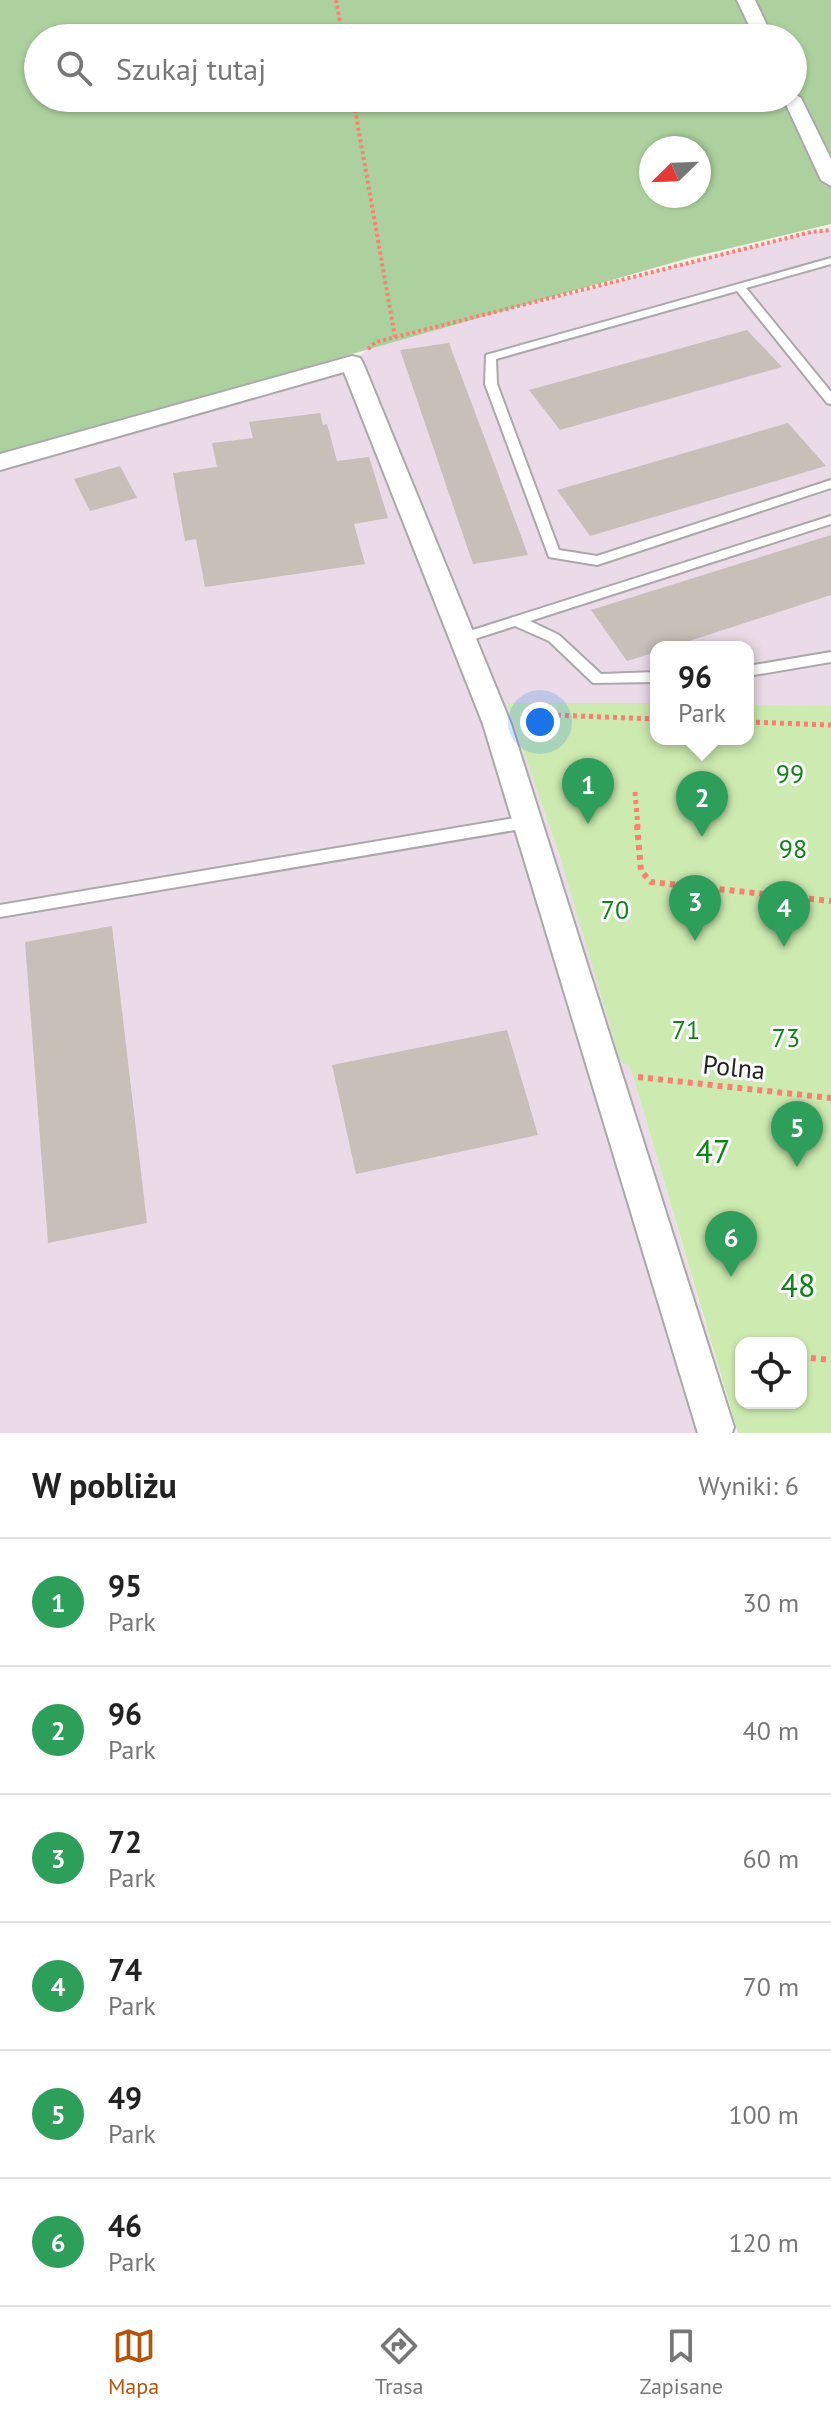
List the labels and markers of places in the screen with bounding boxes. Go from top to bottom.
pin: 1 [562,758,614,824]
pin: 2 [676,771,728,837]
pin: 3 [669,875,721,941]
pin: 4 [758,881,810,947]
pin: 5 [771,1101,823,1167]
pin: 6 [705,1211,757,1277]

